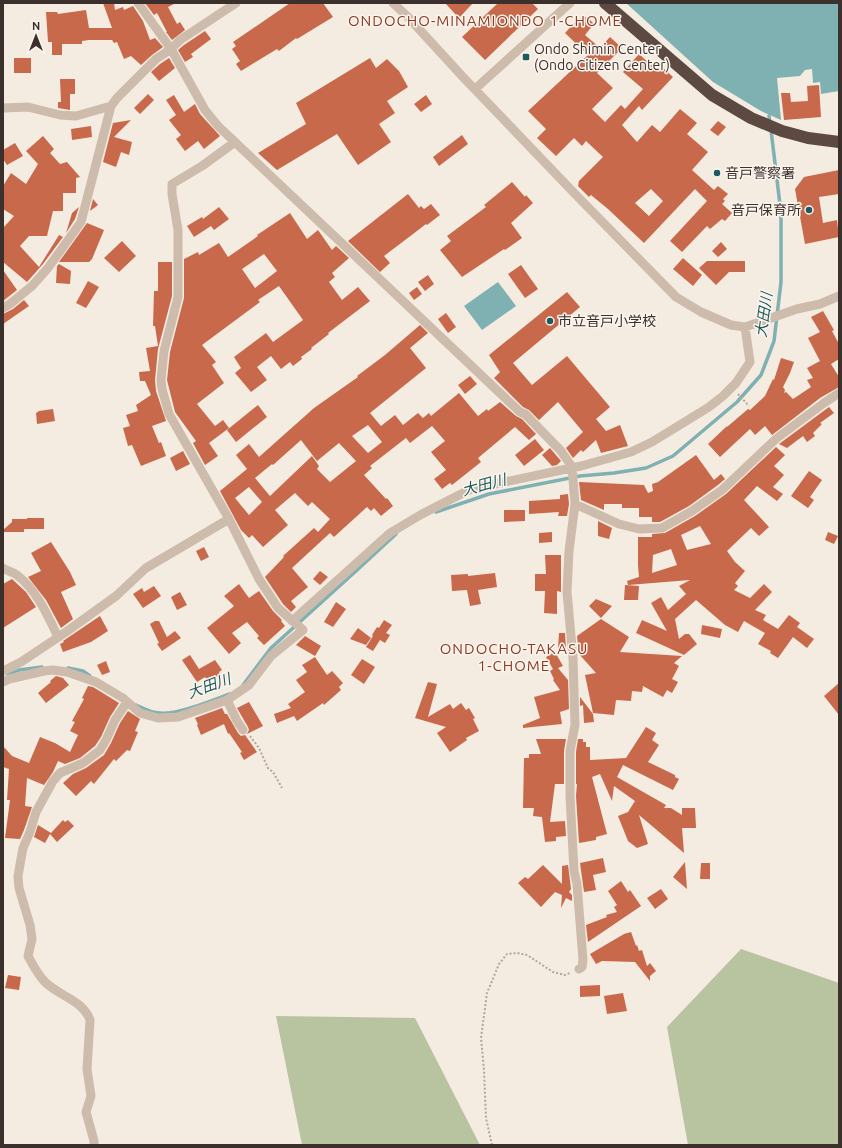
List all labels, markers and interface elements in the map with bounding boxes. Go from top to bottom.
district label: ONDOCHO-MINAMIONDO 1-CHOME [348,12,622,29]
north arrow [16,16,56,56]
text: N [32,20,40,32]
place label: Ondo Shimin Center (Ondo Citizen Center) [534,41,670,73]
marker: Ondo Shimin Center (Ondo Citizen Center) [521,52,531,62]
place label: 音戸警察署 [725,165,795,181]
marker: 音戸警察署 [712,168,722,178]
place label: 音戸保育所 [731,202,801,218]
marker: 音戸保育所 [804,205,814,215]
water label: 大田川 [752,289,775,338]
place label: 市立音戸小学校 [558,313,656,329]
marker: 市立音戸小学校 [545,316,555,326]
water label: 大田川 [460,470,510,499]
district label: ONDOCHO-TAKASU 1-CHOME [440,640,588,674]
water label: 大田川 [185,669,235,701]

